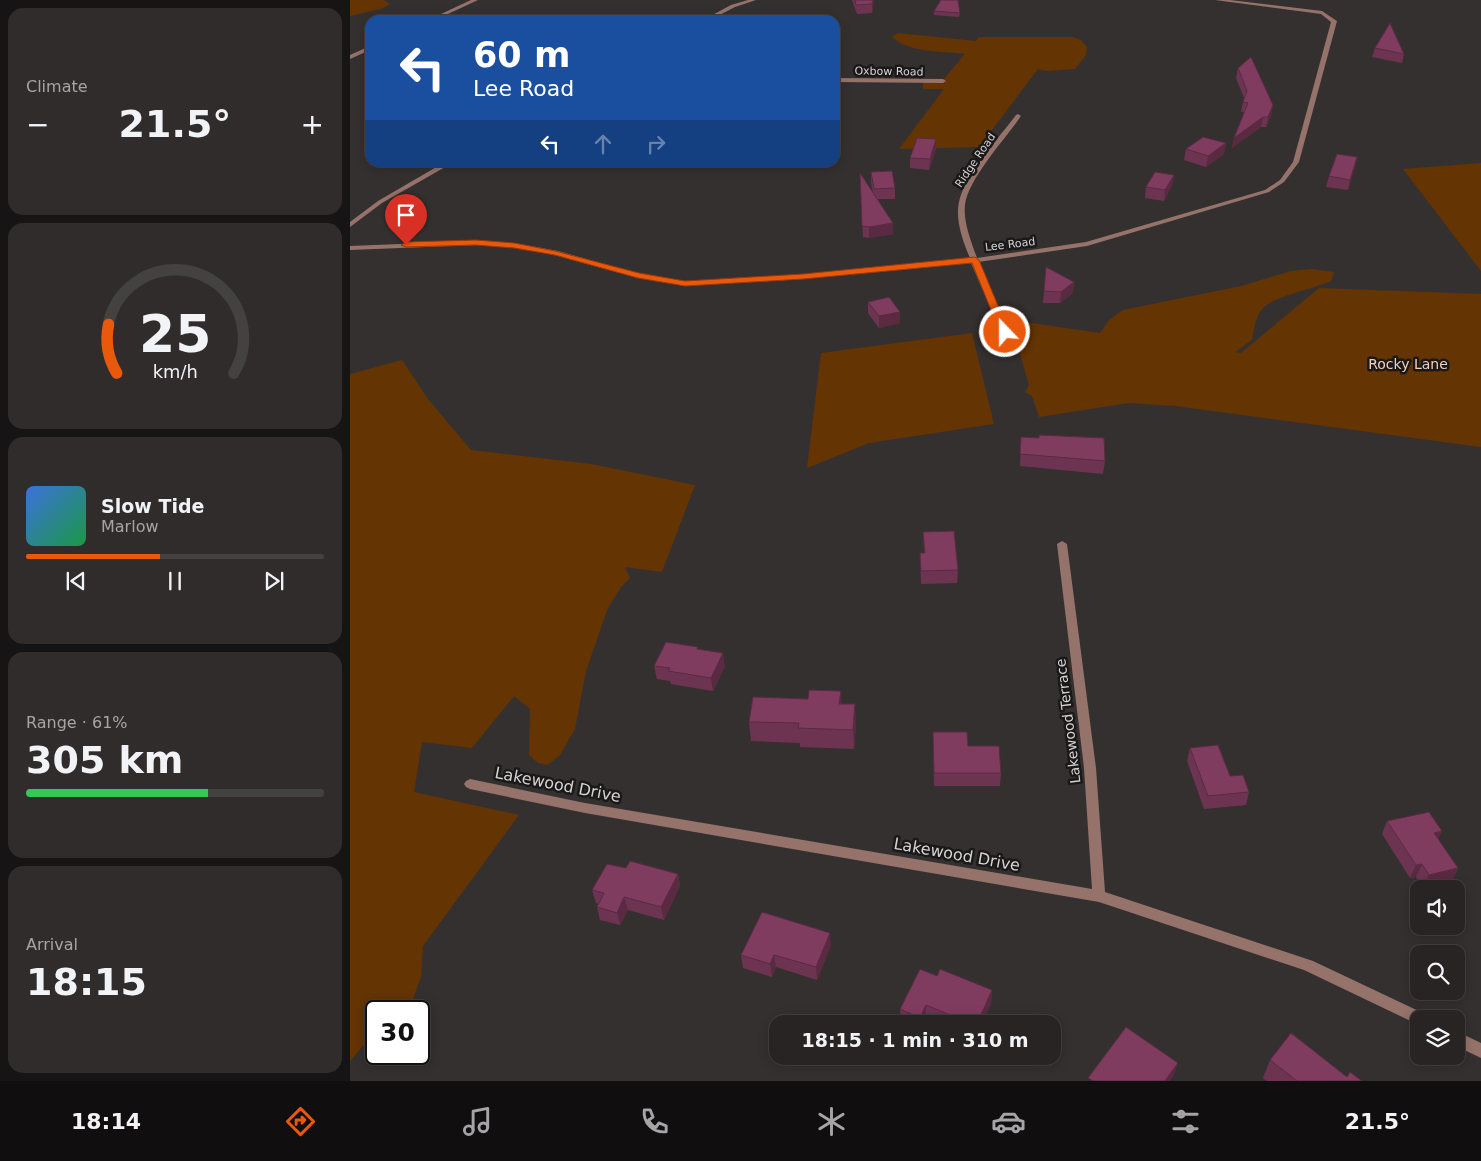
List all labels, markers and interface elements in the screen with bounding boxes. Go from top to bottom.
icon: left [390,35,455,100]
text: 60 m [473,35,570,75]
street label: Oxbow Road [854,64,924,79]
text: Lee Road [473,76,574,101]
text: Climate [26,77,88,96]
text: 21.5° [119,102,231,146]
text: − [26,108,49,141]
text: + [301,108,324,141]
icon: left [536,130,564,158]
icon: ahead [589,130,617,158]
icon: right [642,130,670,158]
street label: Ridge Road [953,131,998,190]
pin [385,194,427,245]
icon: arrive [392,201,420,229]
street label: Lee Road [984,235,1036,254]
text: 25 [139,304,211,364]
position arrow [978,305,1030,357]
park label: Rocky Lane [1368,356,1448,372]
text: km/h [152,361,198,382]
text: Slow Tide [101,495,204,517]
text: Marlow [101,517,159,536]
icon: previous [62,567,90,595]
icon: pause [161,567,189,595]
icon: next [260,567,288,595]
street label: Lakewood Terrace [1052,658,1084,784]
text: Range · 61% [26,713,128,732]
text: 305 km [26,738,183,782]
street label: Lakewood Drive [493,763,622,806]
street label: Lakewood Drive [892,834,1022,875]
map controls [1410,880,1465,1065]
button: sound [1410,880,1465,935]
text: Arrival [26,935,78,954]
button: search [1410,945,1465,1000]
text: 18:15 [26,960,147,1004]
speed limit sign: 30 [365,1000,430,1065]
button: layers [1410,1010,1465,1065]
text: 18:15 · 1 min · 310 m [801,1029,1029,1051]
icon: directions [283,1104,318,1139]
icon: music [460,1104,495,1139]
icon: phone [637,1104,672,1139]
icon: climate [814,1104,849,1139]
icon: car [991,1104,1026,1139]
icon: filters [1168,1104,1203,1139]
text: 18:14 [71,1109,141,1134]
text: 21.5° [1345,1109,1410,1134]

